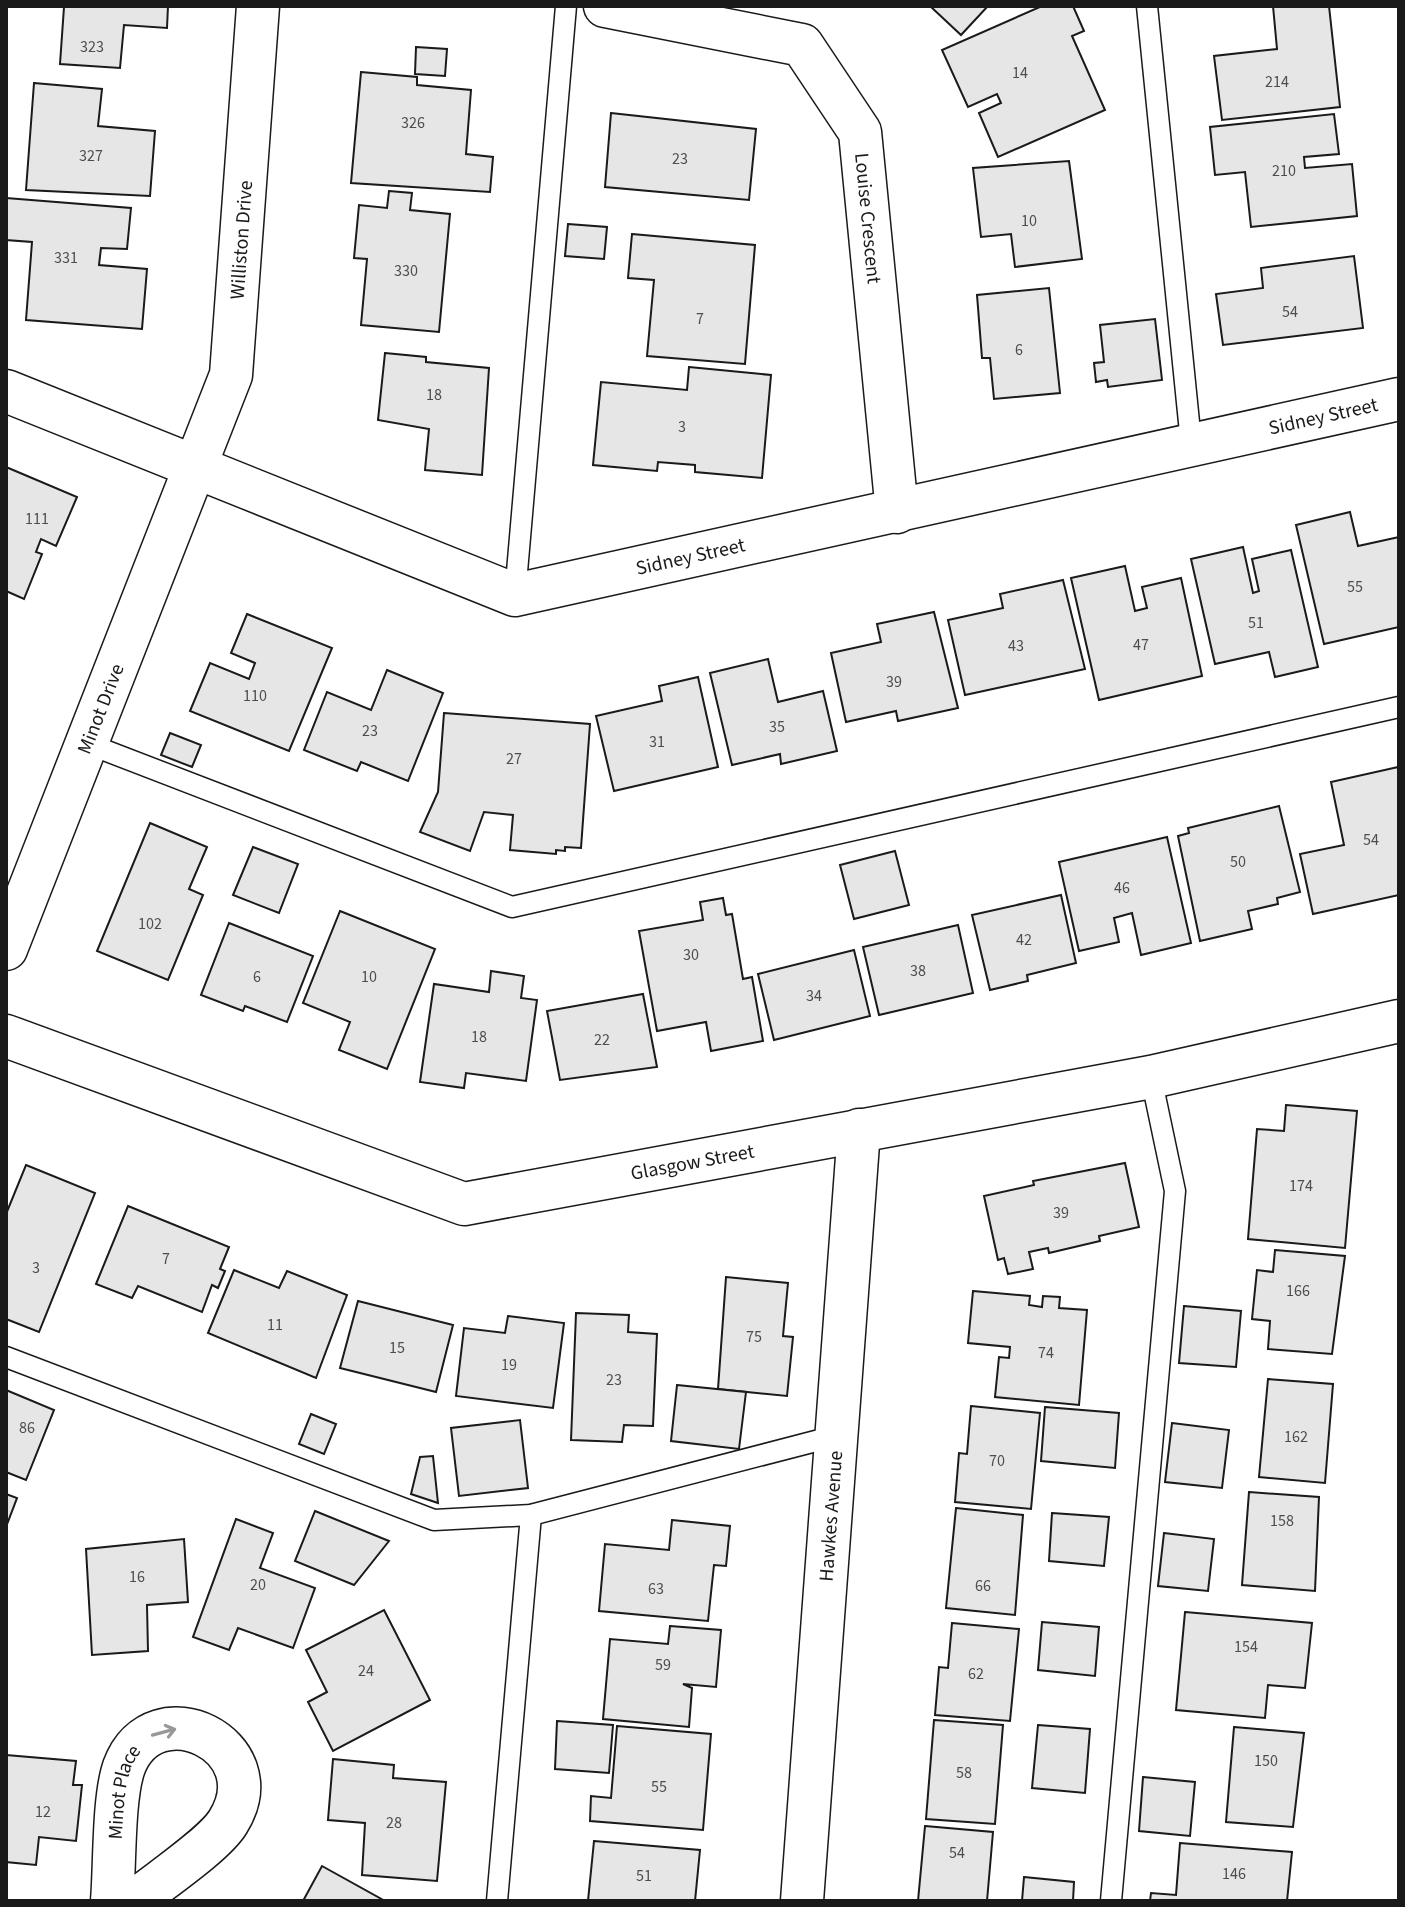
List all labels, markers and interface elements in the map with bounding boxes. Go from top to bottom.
house number: 323 [80,36,104,58]
house number: 14 [1012,62,1028,84]
house number: 214 [1265,71,1289,93]
house number: 326 [401,112,425,134]
house number: 327 [79,145,103,167]
house number: 23 [672,148,688,170]
street label: Louise Crescent [847,152,888,285]
house number: 210 [1272,160,1296,182]
street label: Williston Drive [224,179,260,301]
house number: 10 [1021,210,1037,232]
house number: 331 [54,247,78,269]
house number: 330 [394,260,418,282]
house number: 54 [1282,301,1298,323]
house number: 7 [696,308,704,330]
house number: 6 [1015,339,1023,361]
house number: 18 [426,384,442,406]
street label: Sidney Street [1266,391,1381,443]
house number: 3 [678,416,686,438]
house number: 111 [25,508,49,530]
street label: Sidney Street [633,531,748,583]
house number: 55 [1347,576,1363,598]
house number: 51 [1248,612,1264,634]
house number: 47 [1133,634,1149,656]
house number: 43 [1008,635,1024,657]
street label: Minot Drive [71,660,132,759]
house number: 39 [886,671,902,693]
house number: 110 [243,685,267,707]
house number: 35 [769,716,785,738]
house number: 23 [362,720,378,742]
house number: 31 [649,731,665,753]
house number: 27 [506,748,522,770]
house number: 54 [1363,829,1379,851]
house number: 50 [1230,851,1246,873]
house number: 46 [1114,877,1130,899]
house number: 102 [138,913,162,935]
house number: 42 [1016,929,1032,951]
house number: 30 [683,944,699,966]
house number: 38 [910,960,926,982]
house number: 6 [253,966,261,988]
house number: 10 [361,966,377,988]
house number: 34 [806,985,822,1007]
house number: 18 [471,1026,487,1048]
house number: 22 [594,1029,610,1051]
street label: Glasgow Street [628,1138,757,1188]
house number: 174 [1289,1175,1313,1197]
house number: 39 [1053,1202,1069,1224]
house number: 7 [162,1248,170,1270]
house number: 3 [32,1257,40,1279]
house number: 166 [1286,1280,1310,1302]
house number: 11 [267,1314,283,1336]
house number: 75 [746,1326,762,1348]
house number: 15 [389,1337,405,1359]
house number: 74 [1038,1342,1054,1364]
house number: 19 [501,1354,517,1376]
house number: 23 [606,1369,622,1391]
house number: 86 [19,1417,35,1439]
house number: 162 [1284,1426,1308,1448]
street label: Hawkes Avenue [813,1450,850,1583]
house number: 70 [989,1450,1005,1472]
house number: 158 [1270,1510,1294,1532]
house number: 16 [129,1566,145,1588]
house number: 20 [250,1574,266,1596]
house number: 66 [975,1575,991,1597]
house number: 63 [648,1578,664,1600]
house number: 154 [1234,1636,1258,1658]
house number: 59 [655,1654,671,1676]
house number: 24 [358,1660,374,1682]
house number: 62 [968,1663,984,1685]
one-way arrow [150,1724,176,1739]
street label: Minot Place [102,1739,148,1840]
house number: 150 [1254,1750,1278,1772]
house number: 58 [956,1762,972,1784]
house number: 55 [651,1776,667,1798]
house number: 12 [35,1801,51,1823]
house number: 28 [386,1812,402,1834]
house number: 54 [949,1842,965,1864]
house number: 146 [1222,1863,1246,1885]
house number: 51 [636,1865,652,1887]

